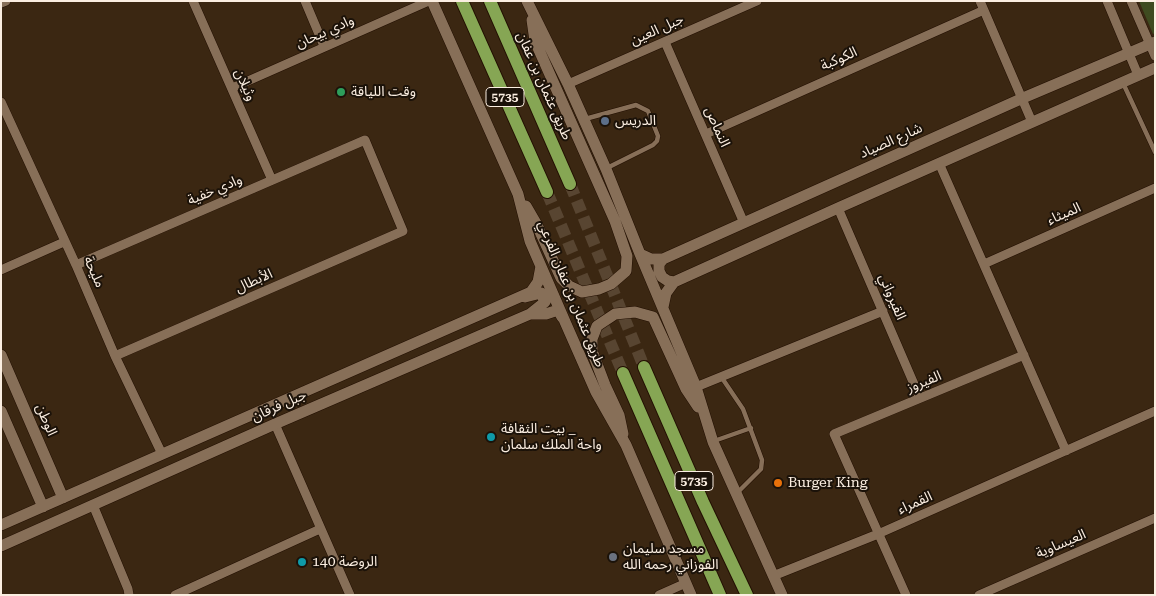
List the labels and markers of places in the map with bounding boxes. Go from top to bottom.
place label: وقت اللياقة [351,84,416,100]
marker: وقت اللياقة [335,86,347,98]
place label: الدريس [615,113,656,129]
marker: الدريس [599,115,611,127]
place label: بيت الثقافة _ واحة الملك سلمان [501,421,602,454]
marker: بيت الثقافة _ واحة الملك سلمان [485,431,497,443]
place label: Burger King [788,475,868,491]
marker: Burger King [772,477,784,489]
place label: مسجد سليمان الفوزاني رحمه الله [623,541,718,574]
marker: مسجد سليمان الفوزاني رحمه الله [607,551,619,563]
place label: الروضة 140 [312,554,377,570]
marker: الروضة 140 [296,556,308,568]

